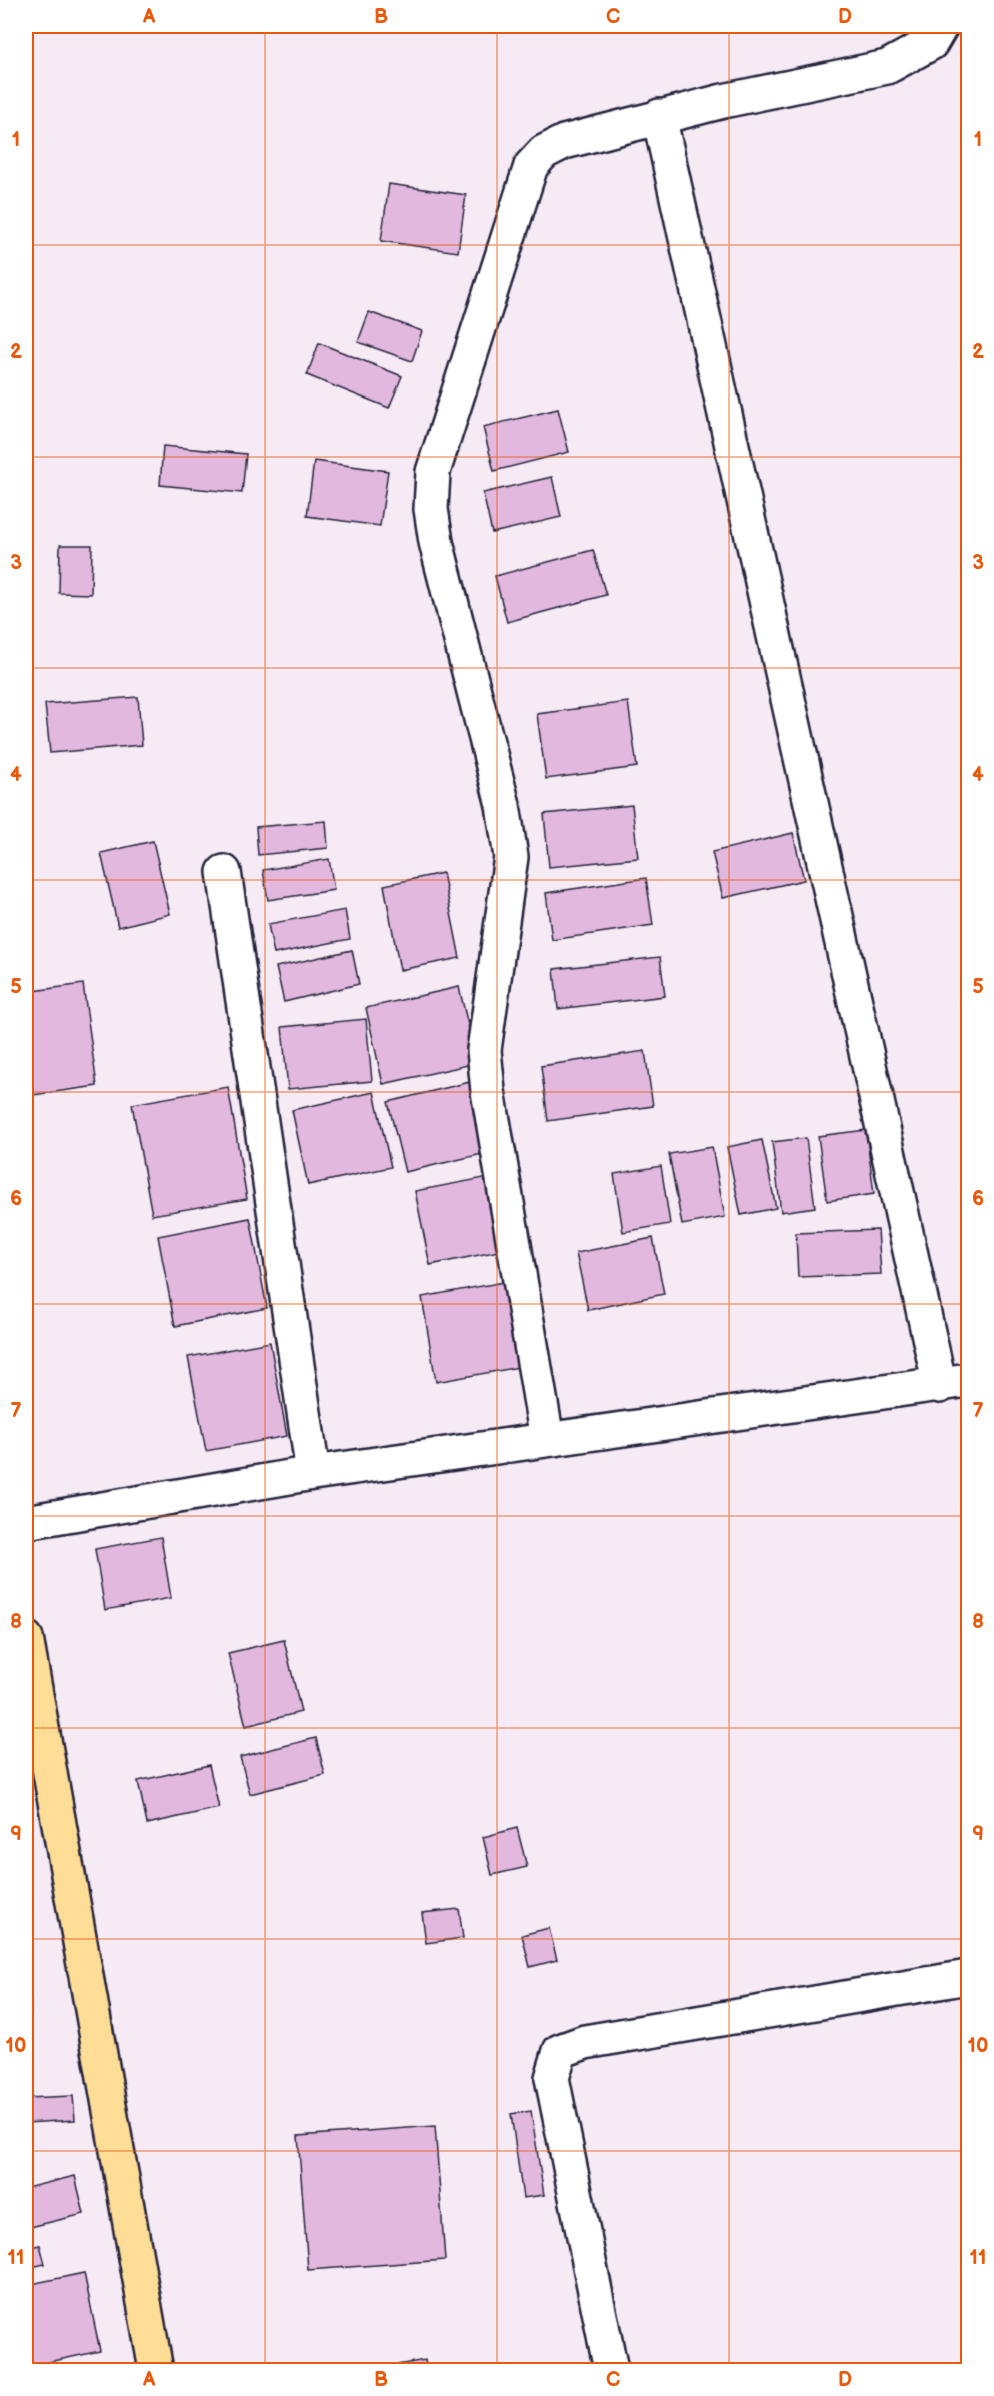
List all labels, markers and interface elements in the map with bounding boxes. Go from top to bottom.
text: A [142,5,156,29]
text: B [374,5,388,29]
text: C [606,5,620,29]
text: D [838,5,852,29]
text: 1 [12,128,20,152]
text: 1 [974,128,982,152]
text: 2 [10,340,22,364]
text: 2 [972,340,984,364]
text: 3 [10,551,22,575]
text: 3 [972,551,984,575]
text: 4 [10,763,22,787]
text: 4 [972,763,984,787]
text: 5 [10,975,22,999]
text: 5 [972,975,984,999]
text: 6 [10,1187,22,1211]
text: 6 [972,1187,984,1211]
text: 7 [10,1399,22,1423]
text: 7 [972,1399,984,1423]
text: 8 [10,1610,22,1634]
text: 8 [972,1610,984,1634]
text: 9 [10,1822,22,1846]
text: 9 [972,1822,984,1846]
text: 10 [6,2034,26,2058]
text: 10 [968,2034,988,2058]
text: 11 [8,2246,24,2270]
text: 11 [970,2246,986,2270]
text: A [142,2368,156,2392]
text: B [374,2368,388,2392]
text: C [606,2368,620,2392]
text: D [838,2368,852,2392]

